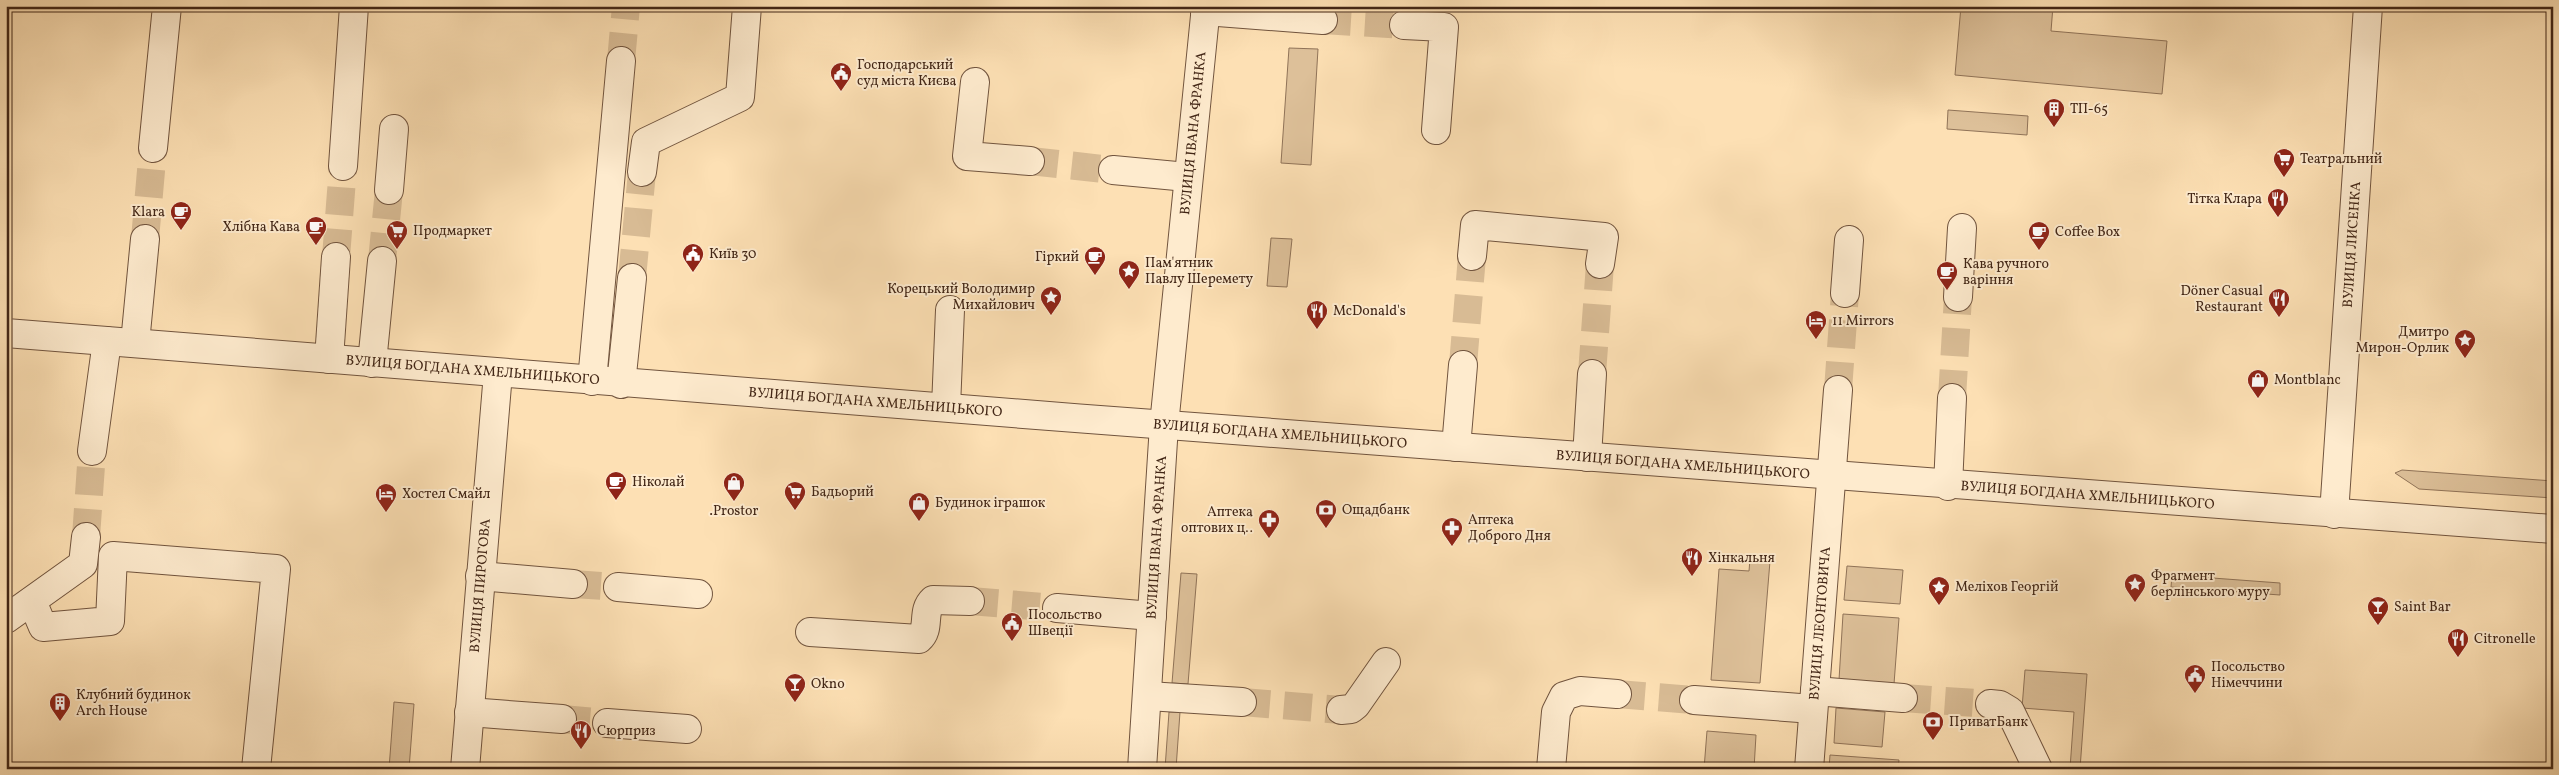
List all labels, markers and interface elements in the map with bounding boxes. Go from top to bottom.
street label: ВУЛИЦЯ ІВАНА ФРАНКА [1176,50,1211,216]
place label: Господарський суд міста Києва [857,56,957,91]
public building icon: Господарський суд міста Києва [829,61,853,92]
building icon: ТП-65 [2042,97,2066,128]
place label: ТП-65 [2070,100,2108,119]
supermarket icon: Театральний [2272,147,2296,178]
place label: Театральний [2300,150,2383,169]
street label: ВУЛИЦЯ ЛИСЕНКА [2338,181,2366,308]
restaurant icon: Тітка Клара [2266,187,2290,218]
place label: Тітка Клара [2187,190,2262,209]
cafe icon: Klara [169,200,193,231]
place label: Klara [132,203,165,222]
cafe icon: Хлібна Кава [304,215,328,246]
place label: Хлібна Кава [223,218,300,237]
supermarket icon: Продмаркет [385,219,409,250]
cafe icon: Coffee Box [2027,220,2051,251]
place label: Продмаркет [413,222,492,241]
place label: Coffee Box [2055,223,2120,242]
public building icon: Київ 30 [681,242,705,273]
place label: Київ 30 [709,245,756,264]
cafe icon: Гіркий [1083,245,1107,276]
place label: Гіркий [1035,248,1079,267]
place label: Пам'ятник Павлу Шеремету [1145,254,1254,289]
place label: Кава ручного варіння [1963,255,2049,290]
place icon: Пам'ятник Павлу Шеремету [1117,259,1141,290]
cafe icon: Кава ручного варіння [1935,260,1959,291]
place label: Корецький Володимир Михайлович [887,280,1035,315]
place label: Döner Casual Restaurant [2181,282,2263,317]
place icon: Корецький Володимир Михайлович [1039,285,1063,316]
restaurant icon: Döner Casual Restaurant [2267,287,2291,318]
restaurant icon: McDonald's [1305,299,1329,330]
place label: McDonald's [1333,302,1406,321]
hotel icon: 11 Mirrors [1804,309,1828,340]
place label: 11 Mirrors [1832,312,1894,331]
place label: Дмитро Мирон-Орлик [2355,323,2450,358]
place icon: Дмитро Мирон-Орлик [2453,328,2477,359]
street label: ВУЛИЦЯ БОГДАНА ХМЕЛЬНИЦЬКОГО [345,351,600,390]
shop icon: Montblanc [2246,368,2270,399]
place label: Montblanc [2274,371,2341,390]
street label: ВУЛИЦЯ БОГДАНА ХМЕЛЬНИЦЬКОГО [748,383,1003,422]
street label: ВУЛИЦЯ БОГДАНА ХМЕЛЬНИЦЬКОГО [1152,415,1408,453]
street label: ВУЛИЦЯ БОГДАНА ХМЕЛЬНИЦЬКОГО [1555,446,1810,484]
street label: ВУЛИЦЯ ІВАНА ФРАНКА [1142,455,1172,620]
cafe icon: Ніколай [604,470,628,501]
shop icon: .Prostor [722,471,746,502]
place label: Ніколай [632,473,685,492]
street label: ВУЛИЦЯ БОГДАНА ХМЕЛЬНИЦЬКОГО [1960,476,2215,514]
supermarket icon: Бадьорий [783,480,807,511]
hotel icon: Хостел Смайл [374,482,398,513]
place label: Бадьорий [811,483,874,502]
place label: Хостел Смайл [402,485,491,504]
shop icon: Будинок іграшок [907,491,931,522]
place label: Будинок іграшок [935,494,1046,513]
bank icon: Ощадбанк [1314,498,1338,529]
place label: Ощадбанк [1342,501,1410,520]
place label: .Prostor [710,502,759,521]
place label: Аптека оптових ц‥ [1181,503,1253,538]
pharmacy icon: Аптека оптових ц‥ [1257,508,1281,539]
place label: Аптека Доброго Дня [1468,511,1551,546]
pharmacy icon: Аптека Доброго Дня [1440,516,1464,547]
street label: ВУЛИЦЯ ПИРОГОВА [465,518,495,654]
restaurant icon: Хінкальня [1680,546,1704,577]
street label: ВУЛИЦЯ ЛЕОНТОВИЧА [1805,546,1836,701]
place label: Хінкальня [1708,549,1775,568]
place label: Фрагмент берлінського муру [2151,567,2270,602]
place icon: Фрагмент берлінського муру [2123,572,2147,603]
place icon: Меліхов Георгій [1927,575,1951,606]
place label: Меліхов Георгій [1955,578,2059,597]
bar icon: Saint Bar [2366,595,2390,626]
place label: Saint Bar [2394,598,2451,617]
place label: Посольство Швеції [1028,606,1102,641]
public building icon: Посольство Швеції [1000,611,1024,642]
restaurant icon: Citronelle [2446,627,2470,658]
place label: Citronelle [2474,630,2536,649]
place label: Посольство Німеччини [2211,658,2285,693]
public building icon: Посольство Німеччини [2183,663,2207,694]
bar icon: Okno [783,672,807,703]
place label: Okno [811,675,845,694]
place label: Клубний будинок Arch House [76,686,191,721]
building icon: Клубний будинок Arch House [48,691,72,722]
bank icon: ПриватБанк [1921,710,1945,741]
place label: ПриватБанк [1949,713,2029,732]
restaurant icon: Сюрприз [569,719,593,750]
place label: Сюрприз [597,722,656,741]

